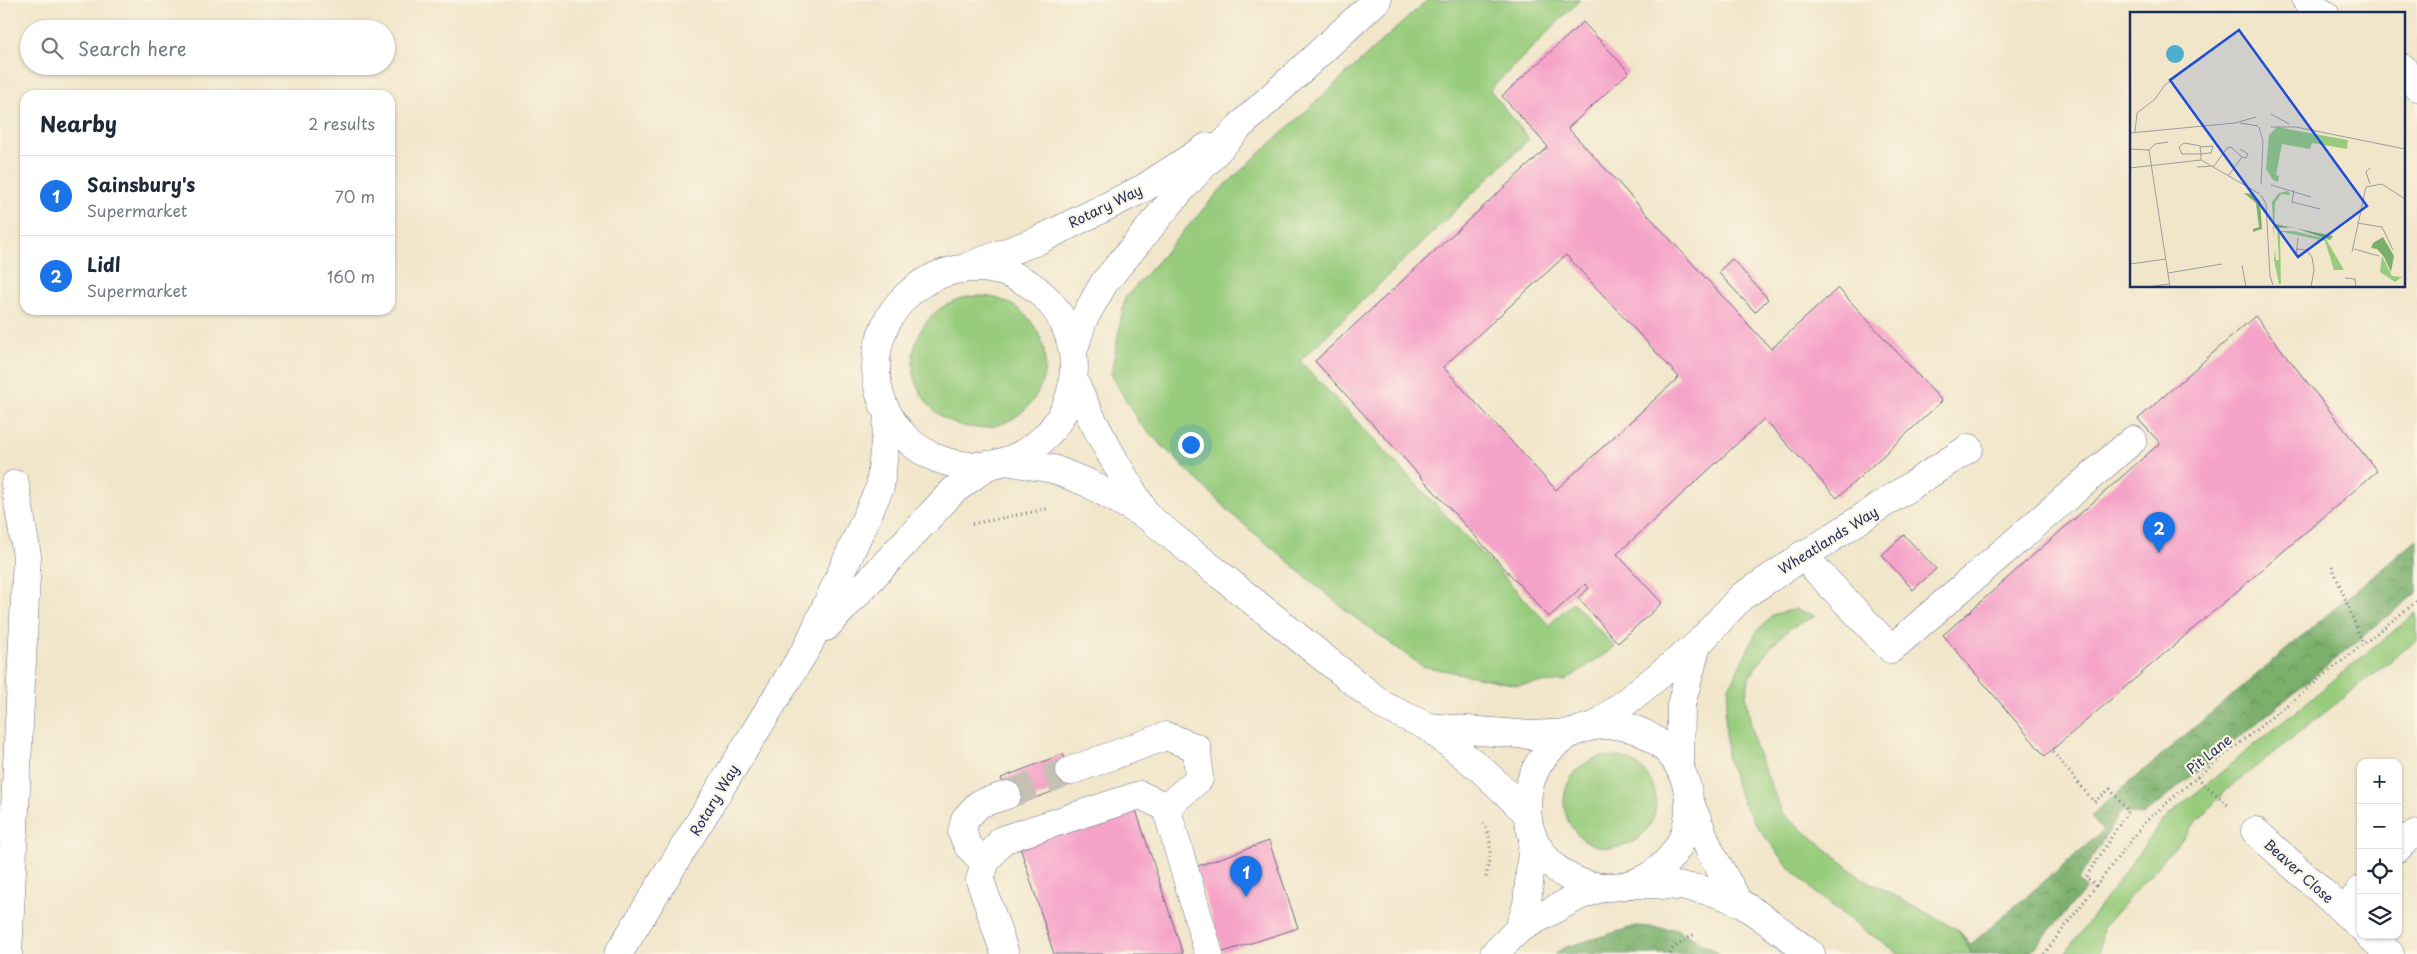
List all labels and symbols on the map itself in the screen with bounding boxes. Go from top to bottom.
inset map [2130,12,2404,288]
street label: Rotary Way [1064,179,1146,233]
your location [1178,432,1204,458]
street label: Wheatlands Way [1774,501,1882,579]
pin: 2 [2143,512,2175,553]
street label: Pit Lane [2182,729,2236,779]
street label: Rotary Way [684,760,744,840]
street label: Beaver Close [2260,834,2338,908]
pin: 1 [1230,856,1262,897]

